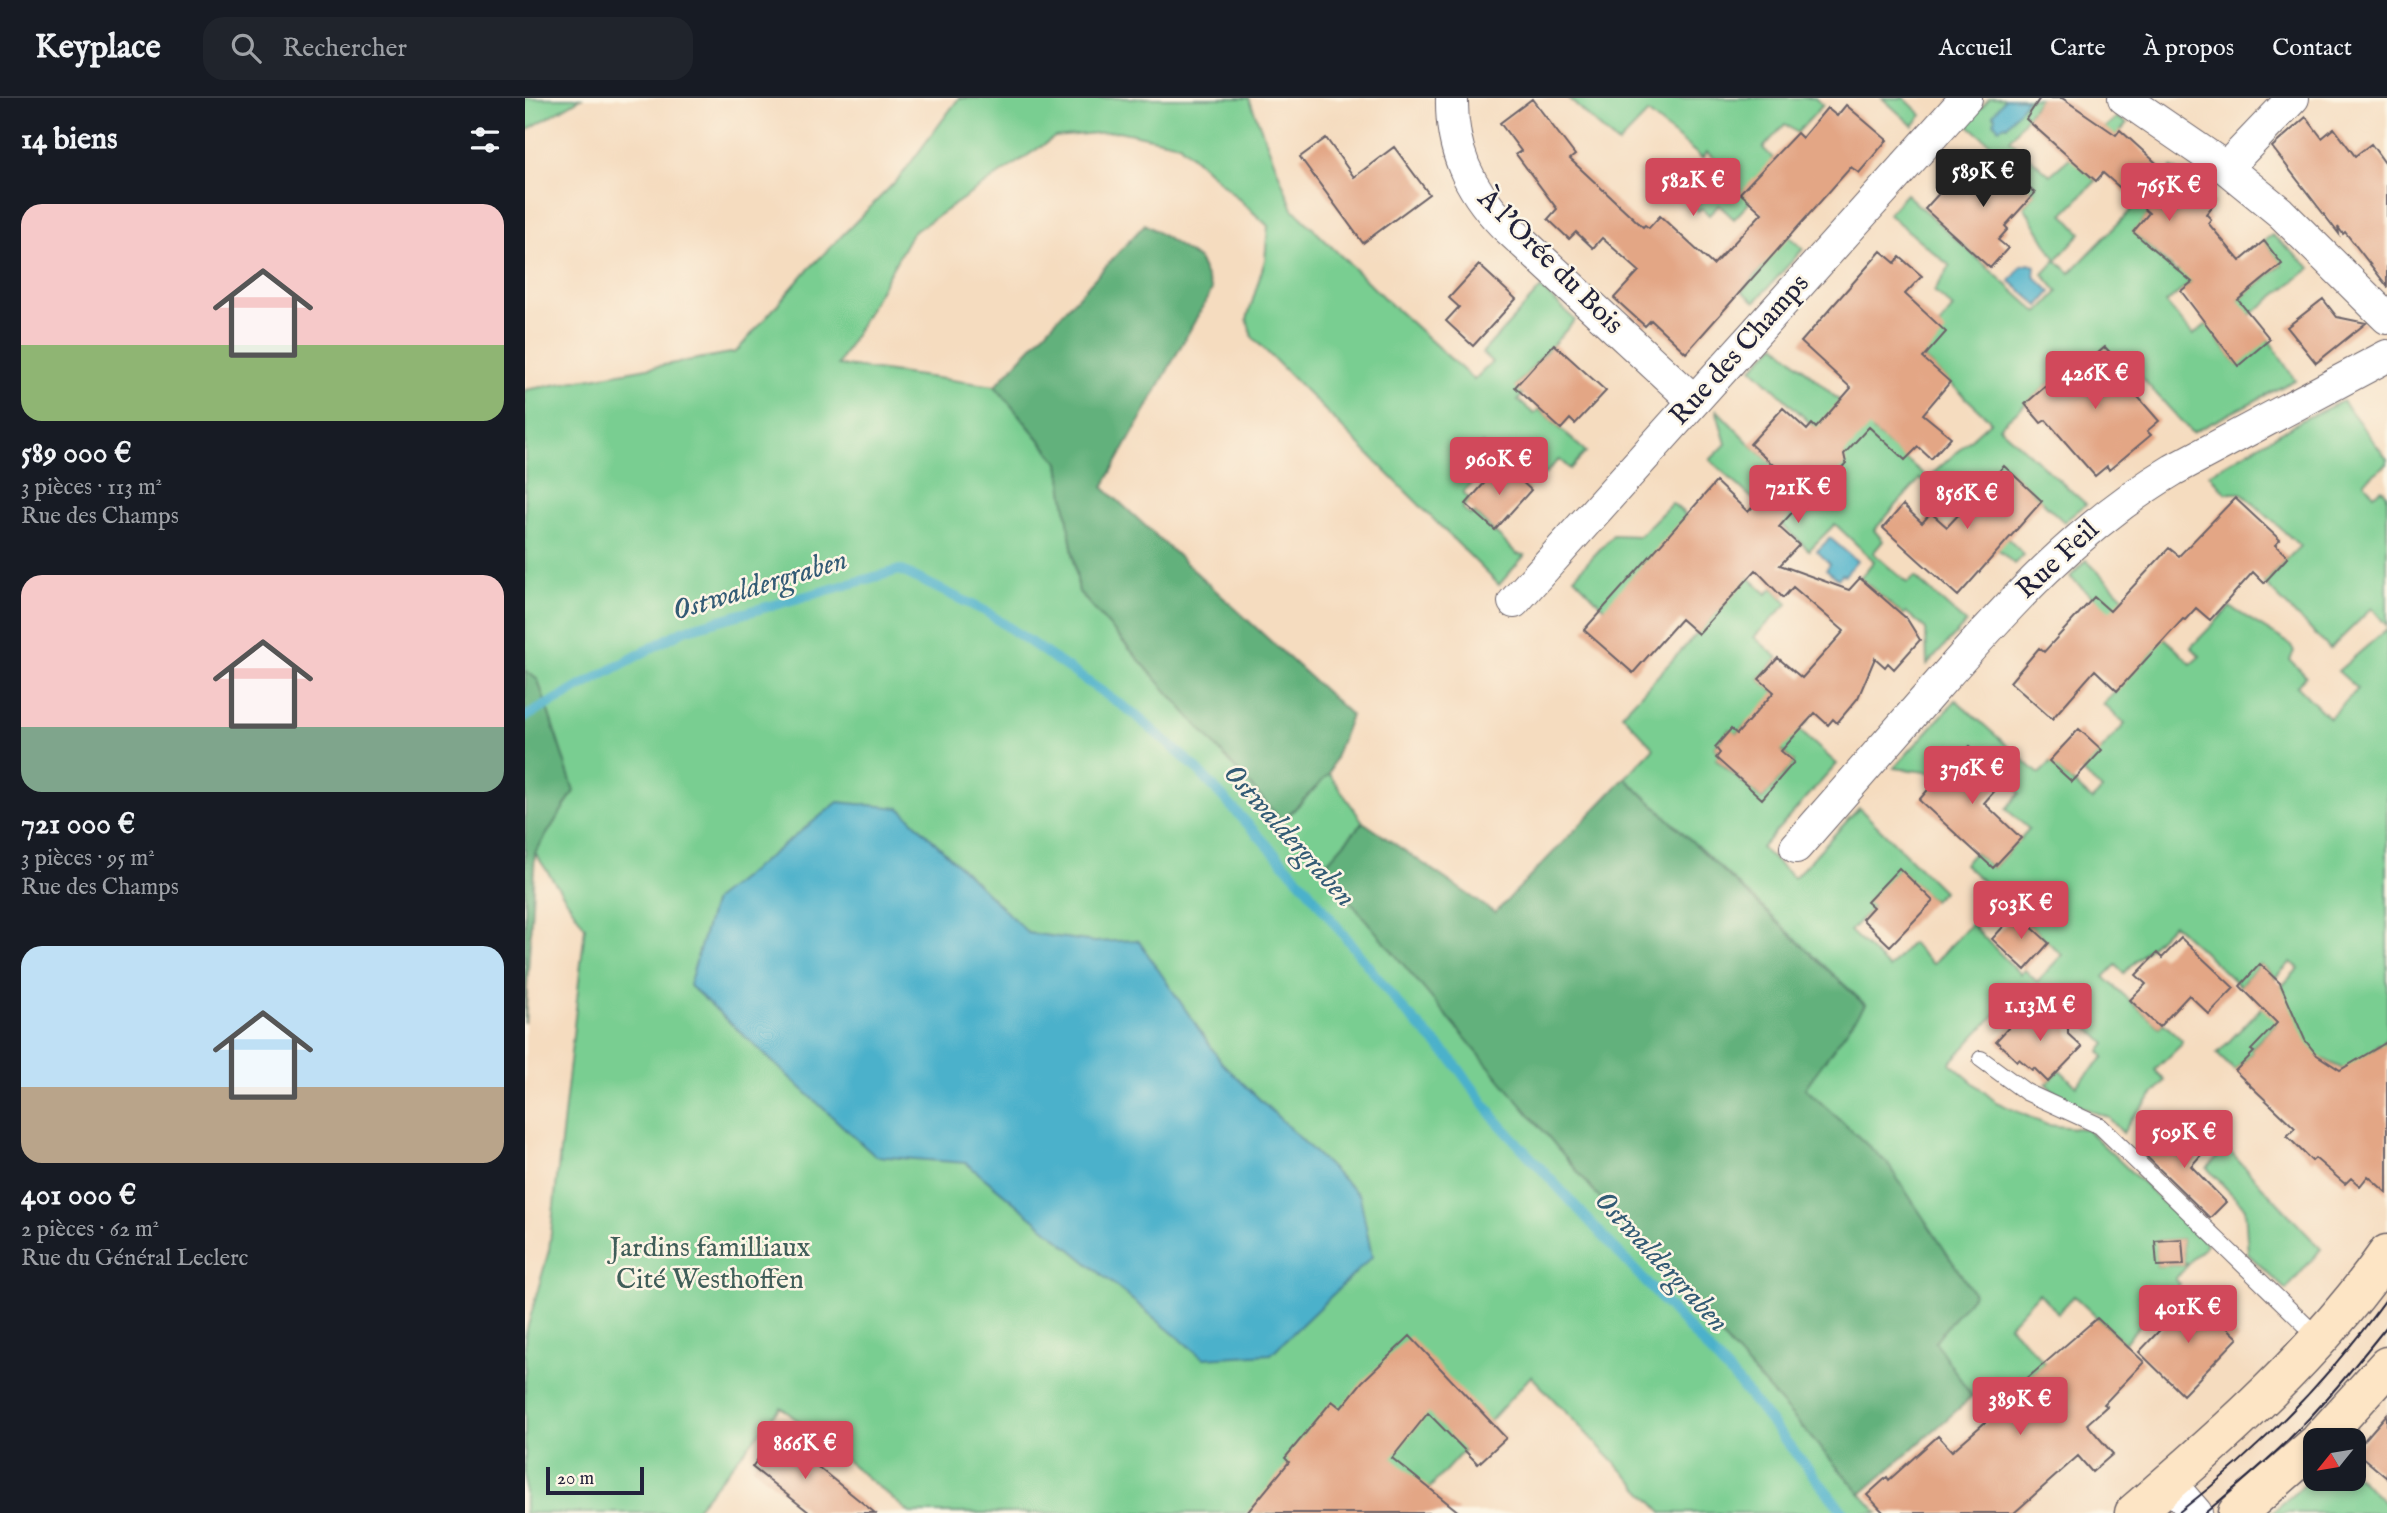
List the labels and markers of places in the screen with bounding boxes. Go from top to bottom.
pin: 589K € [1926,150,2040,209]
pin: 582K € [1636,158,1750,218]
pin: 765K € [2112,164,2226,223]
pin: 426K € [2038,352,2152,411]
pin: 960K € [1442,438,1556,497]
pin: 721K € [1741,466,1855,525]
pin: 856K € [1910,472,2024,531]
pin: 376K € [1915,746,2029,806]
pin: 503K € [1964,882,2078,941]
pin: 1.13M € [1975,984,2105,1043]
pin: 509K € [2127,1110,2241,1170]
pin: 401K € [2131,1286,2245,1345]
pin: 389K € [1963,1378,2077,1437]
pin: 866K € [748,1422,862,1481]

